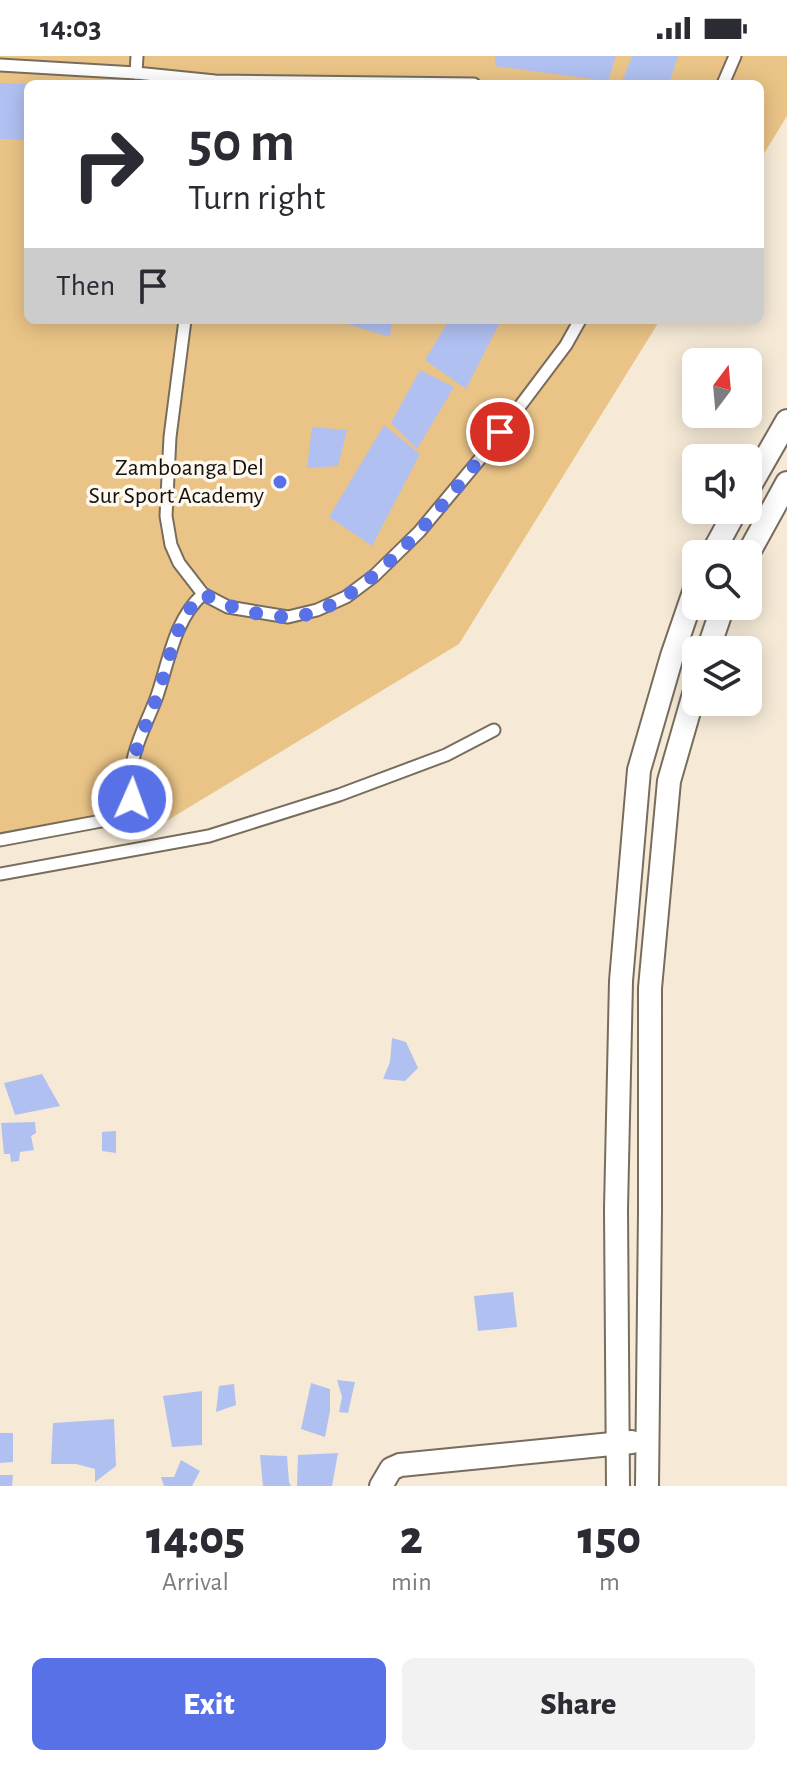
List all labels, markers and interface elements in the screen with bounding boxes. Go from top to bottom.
text: 14:03 [40,13,101,43]
icon: right [56,112,160,216]
text: 50 m [188,115,295,171]
text: Turn right [188,180,325,216]
icon: arrive [131,264,175,308]
text: Then [56,271,115,301]
north arrow [682,348,762,428]
map controls [682,348,762,716]
pin [466,398,534,466]
icon: arrive [478,410,522,454]
button: sound [682,444,762,524]
place label: Zamboanga Del Sur Sport Academy [89,456,264,508]
marker: Zamboanga Del Sur Sport Academy [271,473,289,491]
button: search [682,540,762,620]
button: layers [682,636,762,716]
position arrow [90,757,174,841]
text: 14:05 [146,1515,245,1563]
text: 2 [400,1515,423,1563]
text: 150 [578,1515,641,1563]
text: Arrival [162,1569,229,1595]
text: min [391,1569,432,1595]
text: m [599,1569,620,1595]
button: Exit [32,1658,386,1750]
button: Share [402,1658,755,1750]

